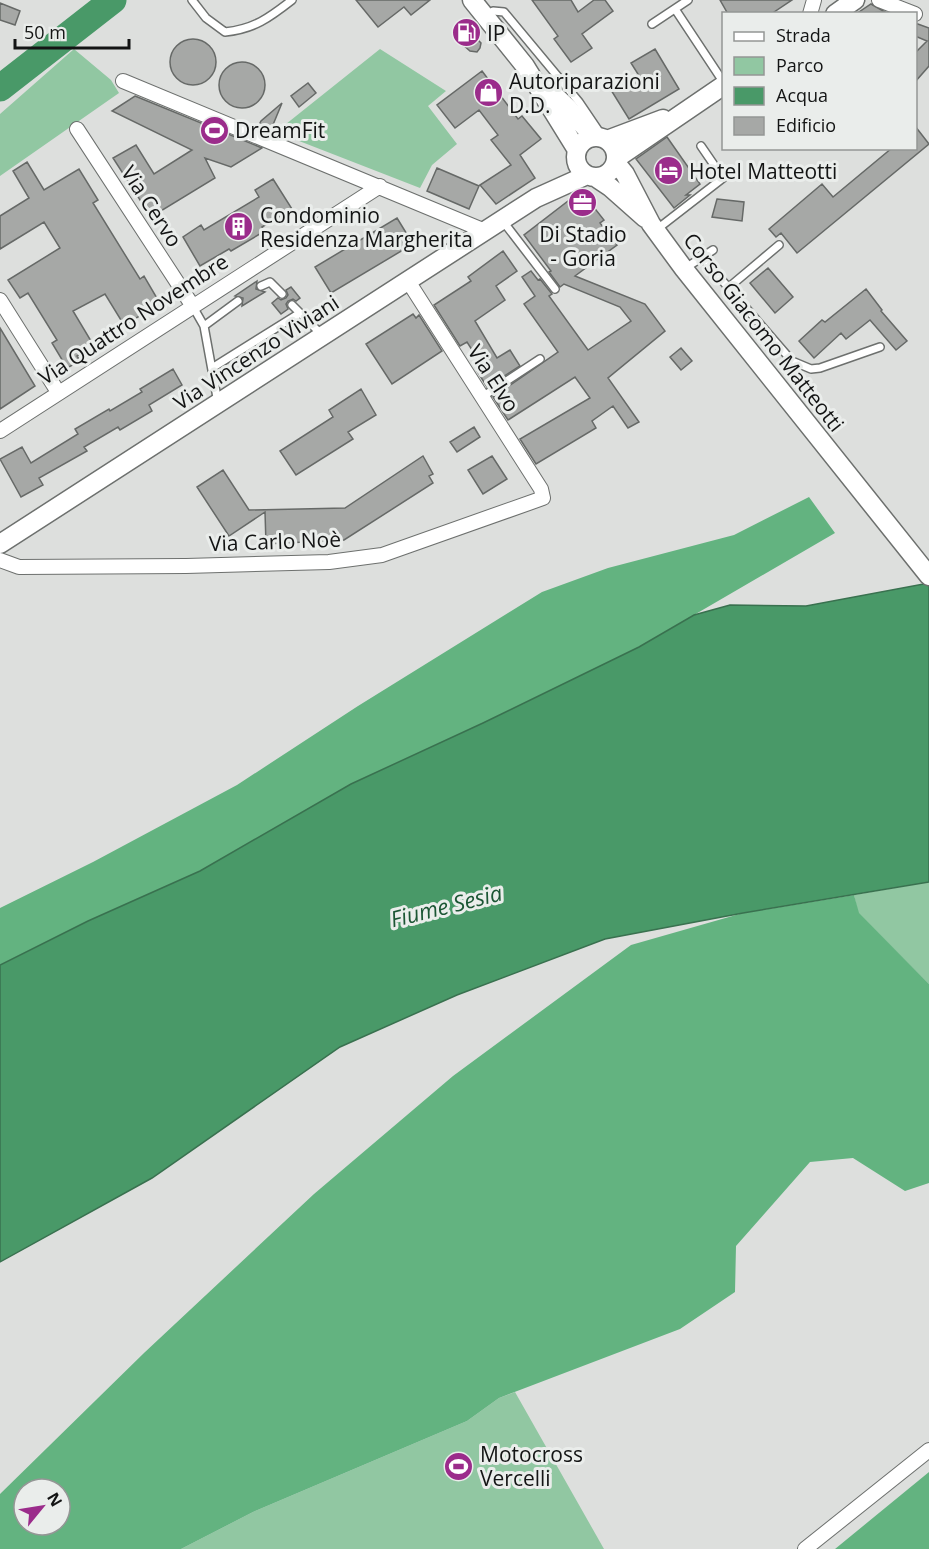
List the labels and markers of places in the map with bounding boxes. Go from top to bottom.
fuel station icon: IP [450,17,482,49]
place label: IP [487,19,506,47]
place label: Autoriparazioni D.D. [509,67,660,119]
shop icon: Autoriparazioni D.D. [472,77,504,109]
sports icon: DreamFit [198,114,230,146]
place label: DreamFit [235,116,325,144]
hotel icon: Hotel Matteotti [652,155,684,187]
place label: Hotel Matteotti [689,157,837,185]
office icon: Di Stadio - Goria [567,187,599,219]
place label: Condominio Residenza Margherita [260,201,473,253]
building icon: Condominio Residenza Margherita [223,211,255,243]
place label: Di Stadio - Goria [539,220,627,272]
place label: Motocross Vercelli [480,1440,583,1492]
sports icon: Motocross Vercelli [443,1450,475,1482]

